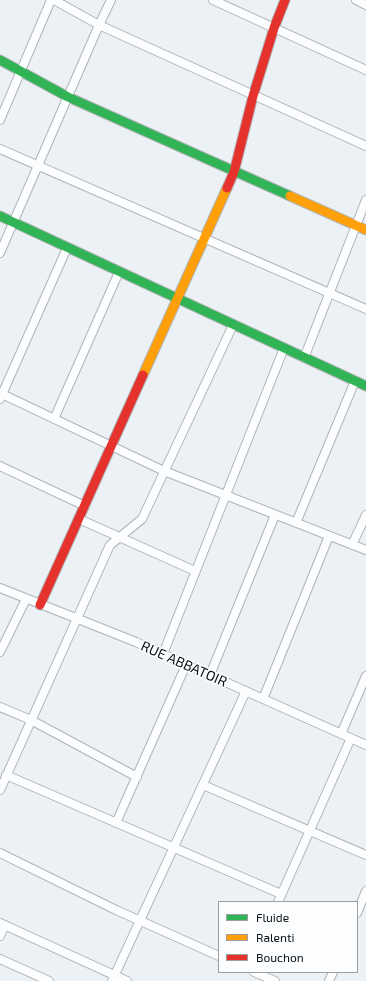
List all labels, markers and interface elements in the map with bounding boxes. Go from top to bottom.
street label: RUE ABBATOIR [138,638,230,690]
legend [218,901,358,973]
text: Fluide [256,910,289,924]
text: Ralenti [256,930,295,944]
text: Bouchon [256,950,304,964]

